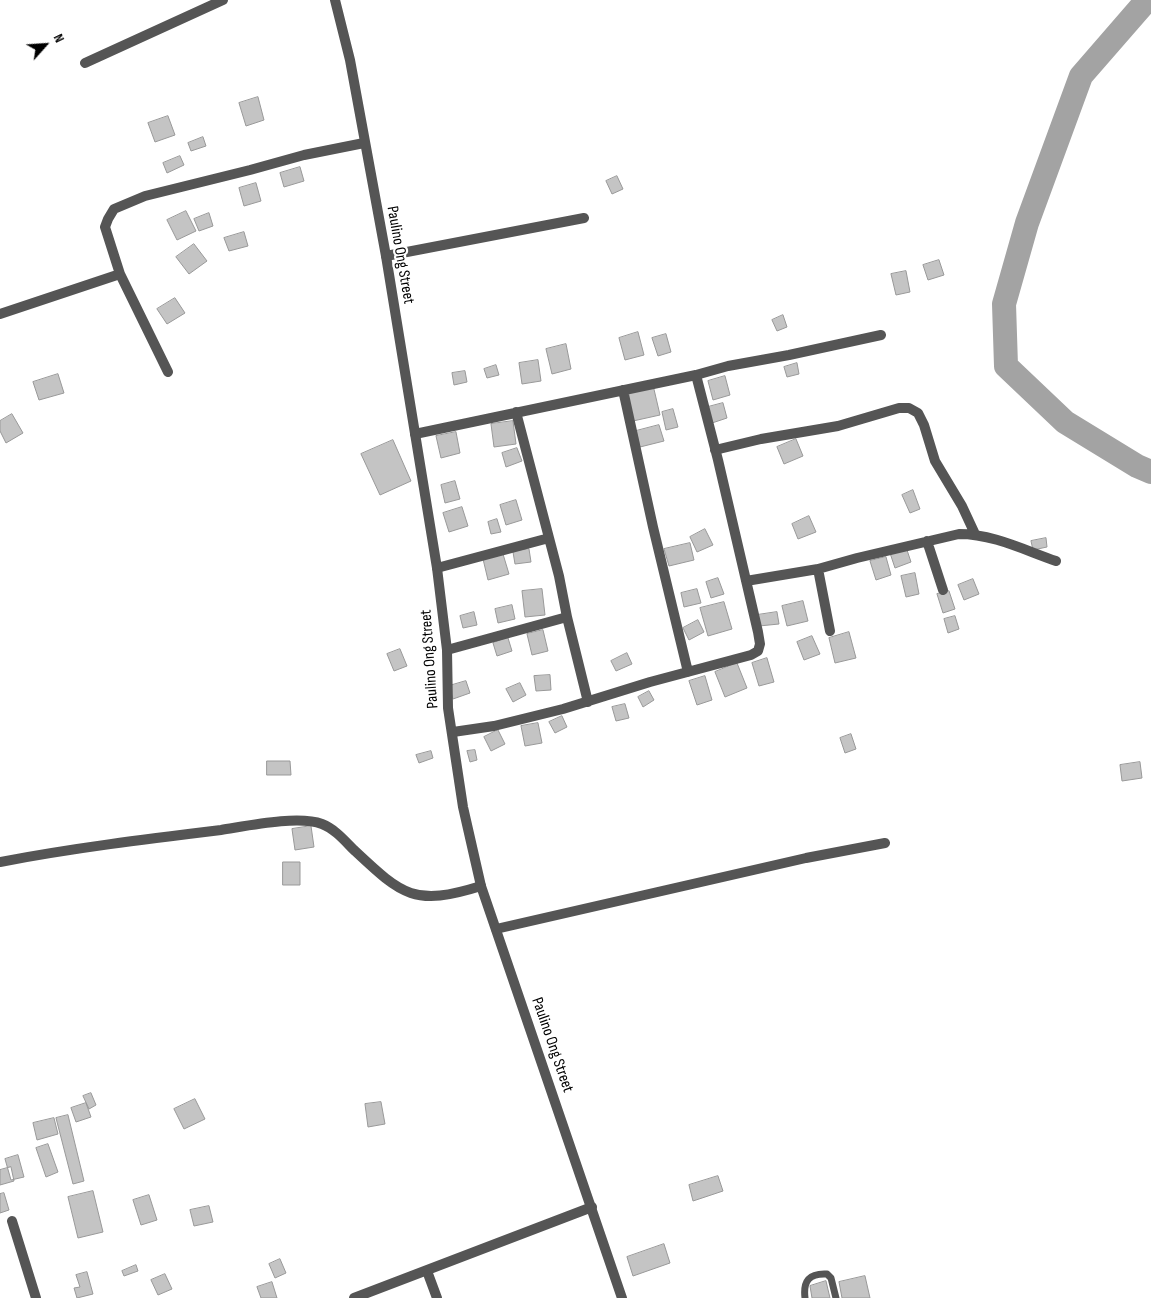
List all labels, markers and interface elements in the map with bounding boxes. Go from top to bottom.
north arrow [20,20,70,70]
text: N [50,31,68,45]
street label: Paulino Ong Street [382,205,418,305]
street label: Paulino Ong Street [417,609,443,709]
street label: Paulino Ong Street [527,995,577,1095]

